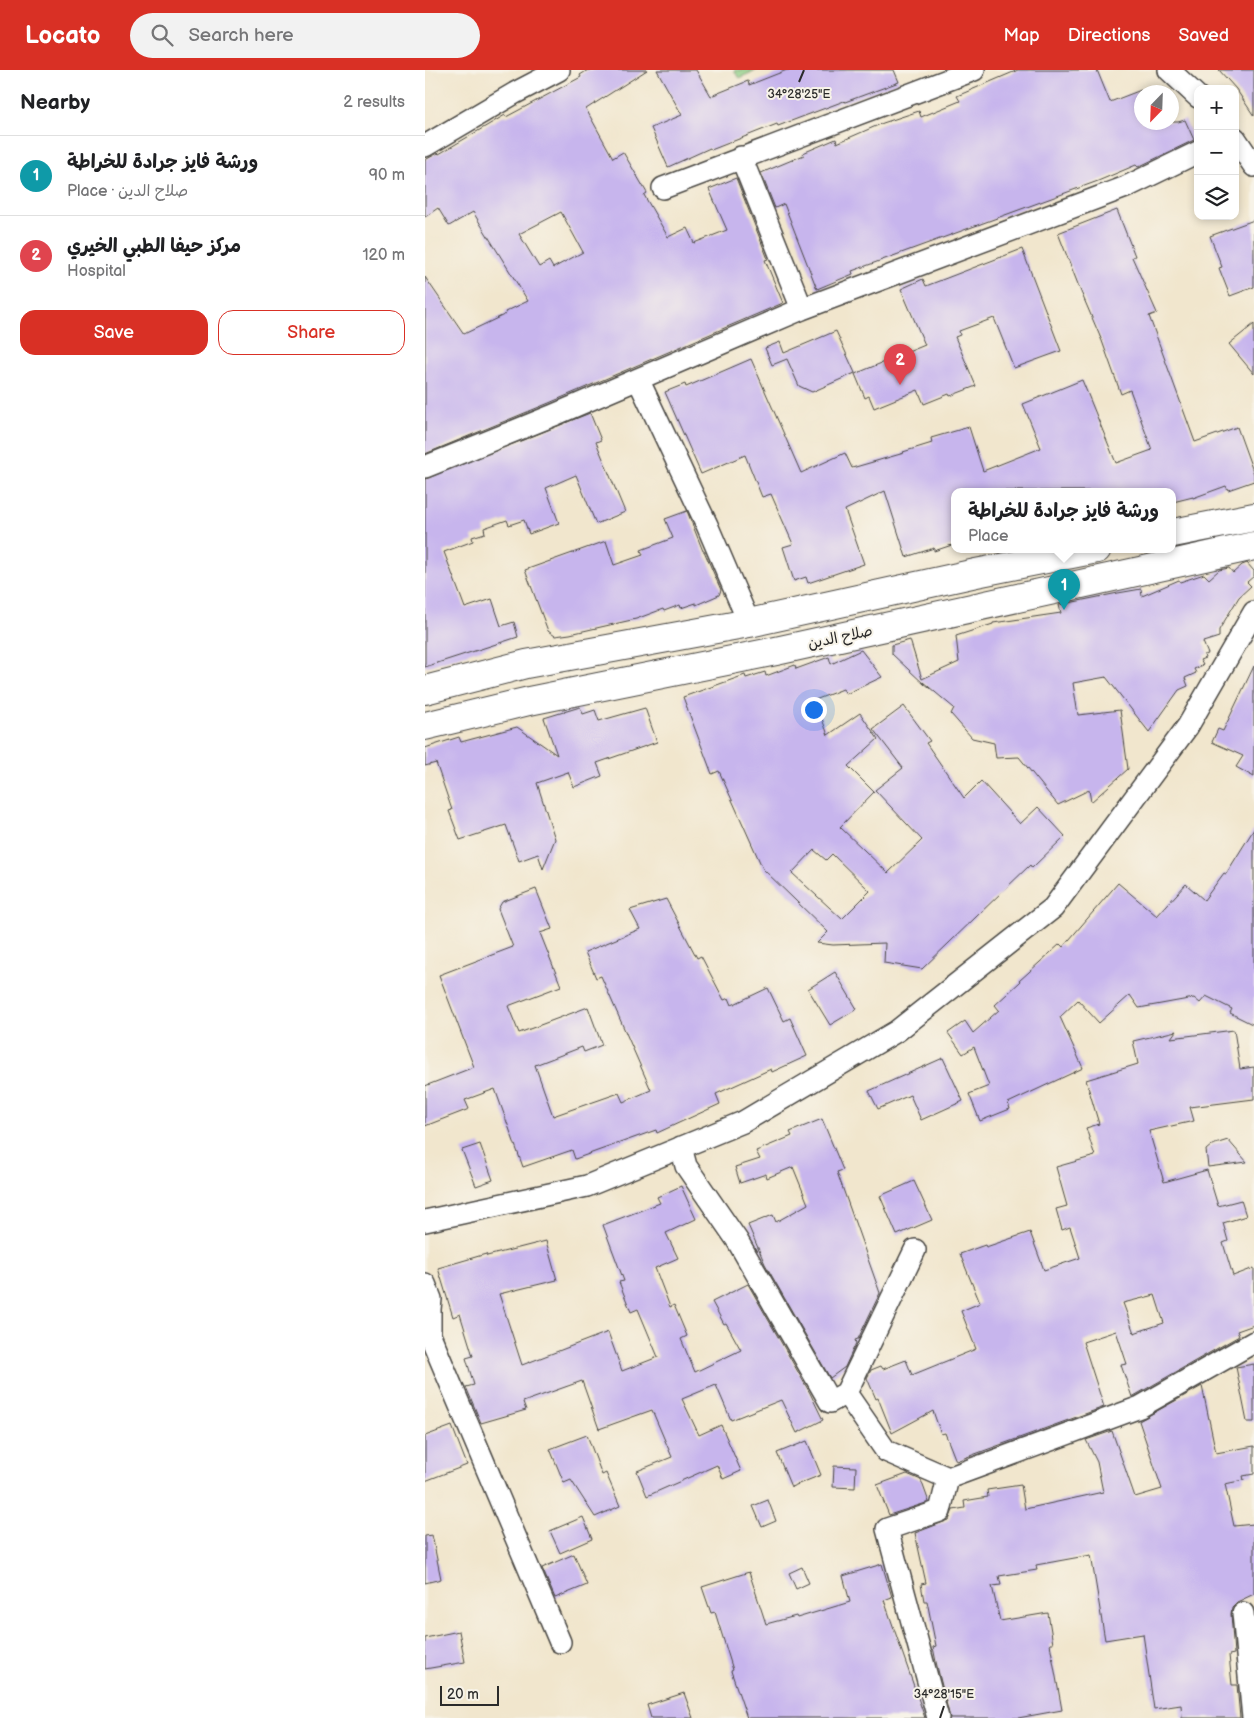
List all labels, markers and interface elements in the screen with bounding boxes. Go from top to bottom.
search box [130,13,480,58]
text: Locato [25,21,100,50]
icon: search [148,21,176,49]
text: Search here [188,24,294,47]
text: Map [1004,25,1040,46]
text: Directions [1068,25,1150,46]
text: Saved [1178,25,1229,46]
north arrow [1134,85,1179,130]
map controls [1194,85,1239,220]
button: + [1194,85,1239,130]
text: 34°28'25"E [768,87,831,102]
text: Nearby [20,90,90,115]
text: 2 results [343,93,405,112]
button: − [1194,130,1239,175]
text: ورشة فايز جرادة للخراطة [67,151,258,174]
text: 1 [33,166,39,185]
text: 90 m [369,166,405,185]
button: layers [1194,175,1239,220]
text: Place · صلاح الدين [67,182,188,201]
text: مركز حيفا الطبي الخيري [67,235,241,258]
text: 2 [31,246,41,265]
text: 120 m [362,246,405,265]
text: Hospital [67,262,126,281]
button: Save [20,310,208,355]
button: Share [218,310,405,355]
pin: 2 [884,344,916,385]
popup [951,488,1176,553]
text: ورشة فايز جرادة للخراطة [968,500,1159,523]
text: Place [968,527,1009,546]
pin: 1 [1048,569,1080,610]
street label: صلاح الدين [806,621,874,654]
your location [801,697,827,723]
scale bar [440,1683,499,1706]
text: 20 m [447,1686,479,1703]
text: 34°28'15"E [914,1687,974,1702]

